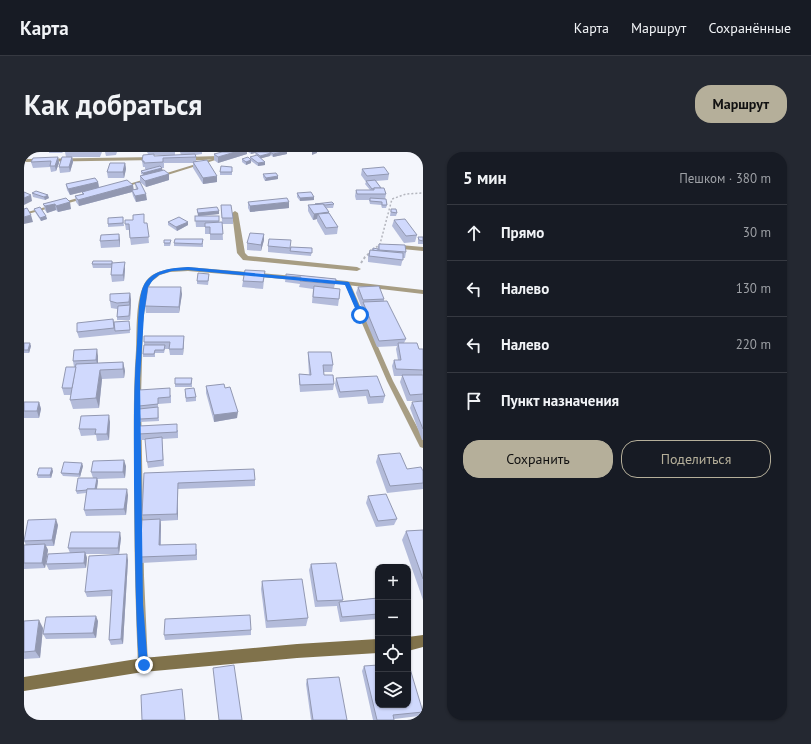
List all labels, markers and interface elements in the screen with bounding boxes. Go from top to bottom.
text: Карта [20,16,69,40]
text: Карта [574,19,609,37]
text: Маршрут [631,19,686,37]
text: Сохранённые [708,19,791,37]
button: Маршрут [695,85,787,123]
text: Как добраться [24,86,202,123]
text: 5 мин [463,167,507,189]
text: Пешком · 380 m [679,170,771,187]
icon: ahead [463,222,485,244]
text: Прямо [501,223,544,242]
text: 30 m [743,224,771,241]
icon: left [463,278,485,300]
text: Налево [501,279,549,298]
text: 130 m [736,280,771,297]
route start [351,306,369,324]
icon: left [463,334,485,356]
text: Налево [501,335,549,354]
text: 220 m [736,336,771,353]
icon: arrive [463,390,485,412]
text: Пункт назначения [501,391,619,410]
button: Сохранить [463,440,613,478]
button: Поделиться [621,440,771,478]
map controls [375,564,411,708]
button: + [375,564,411,600]
button: − [375,600,411,636]
button: locate [375,636,411,672]
route end [135,656,153,674]
button: layers [375,672,411,708]

